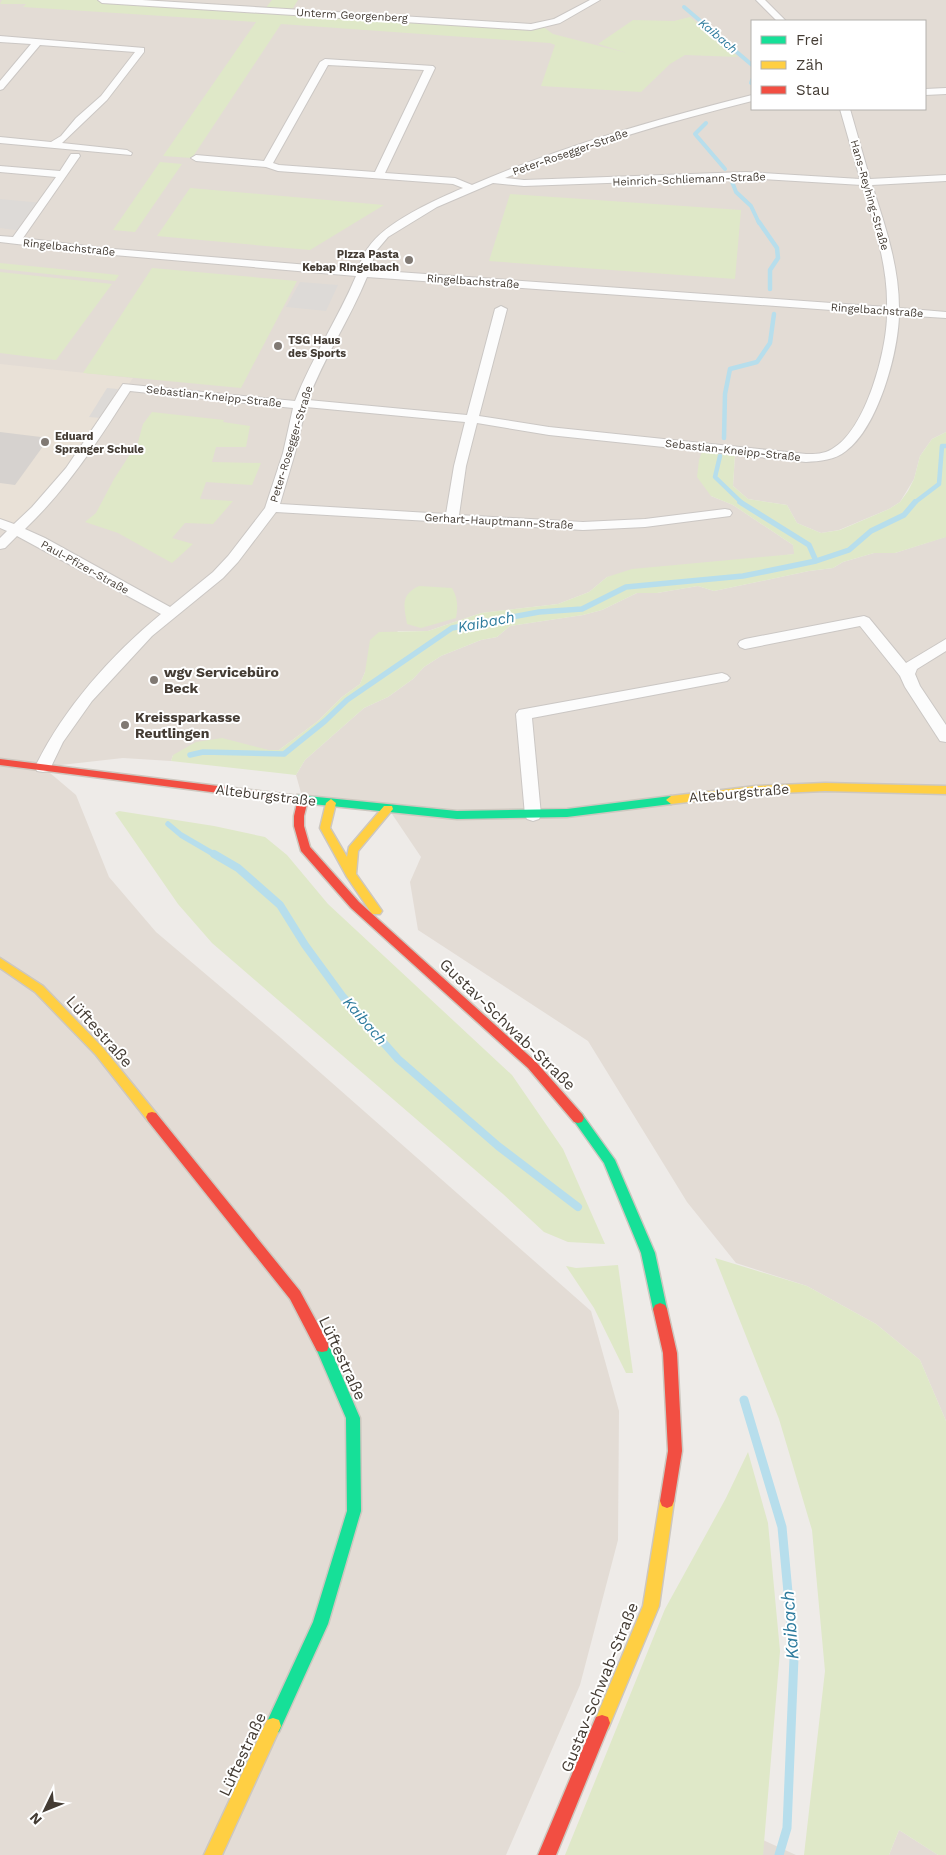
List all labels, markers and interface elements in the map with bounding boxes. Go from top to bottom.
street label: Unterm Georgenberg [296,6,408,25]
water label: Kaibach [696,16,740,56]
legend [751,20,926,110]
text: Frei [796,31,823,49]
text: Zäh [796,56,823,74]
text: Stau [796,81,830,99]
street label: Peter-Rosegger-Straße [511,127,630,178]
street label: Hans-Reyhing-Straße [847,138,892,252]
street label: Heinrich-Schliemann-Straße [612,170,766,189]
street label: Ringelbachstraße [22,236,116,259]
place label: Pizza Pasta Kebap Ringelbach [302,248,400,274]
marker: Pizza Pasta Kebap Ringelbach [403,254,415,266]
street label: Ringelbachstraße [426,272,520,291]
street label: Ringelbachstraße [830,301,924,320]
place label: TSG Haus des Sports [288,334,346,360]
marker: TSG Haus des Sports [272,340,284,352]
street label: Sebastian-Kneipp-Straße [145,383,282,410]
street label: Peter-Rosegger-Straße [268,384,315,504]
place label: Eduard Spranger Schule [55,430,144,456]
marker: Eduard Spranger Schule [39,436,51,448]
street label: Sebastian-Kneipp-Straße [664,437,801,464]
street label: Gerhart-Hauptmann-Straße [424,511,574,532]
street label: Paul-Pfizer-Straße [38,538,131,597]
water label: Kaibach [456,608,516,636]
place label: wgv Servicebüro Beck [164,664,279,696]
marker: wgv Servicebüro Beck [148,674,160,686]
place label: Kreissparkasse Reutlingen [135,709,240,741]
marker: Kreissparkasse Reutlingen [119,719,131,731]
street label: Alteburgstraße [215,781,317,809]
street label: Alteburgstraße [688,781,790,805]
street label: Gustav-Schwab-Straße [436,954,580,1094]
street label: Lüftestraße [62,991,137,1071]
water label: Kaibach [339,993,391,1049]
street label: Lüftestraße [315,1313,370,1403]
water label: Kaibach [777,1590,802,1660]
street label: Gustav-Schwab-Straße [557,1599,642,1775]
street label: Lüftestraße [215,1709,270,1799]
north arrow [20,1785,70,1835]
text: N [26,1810,45,1828]

